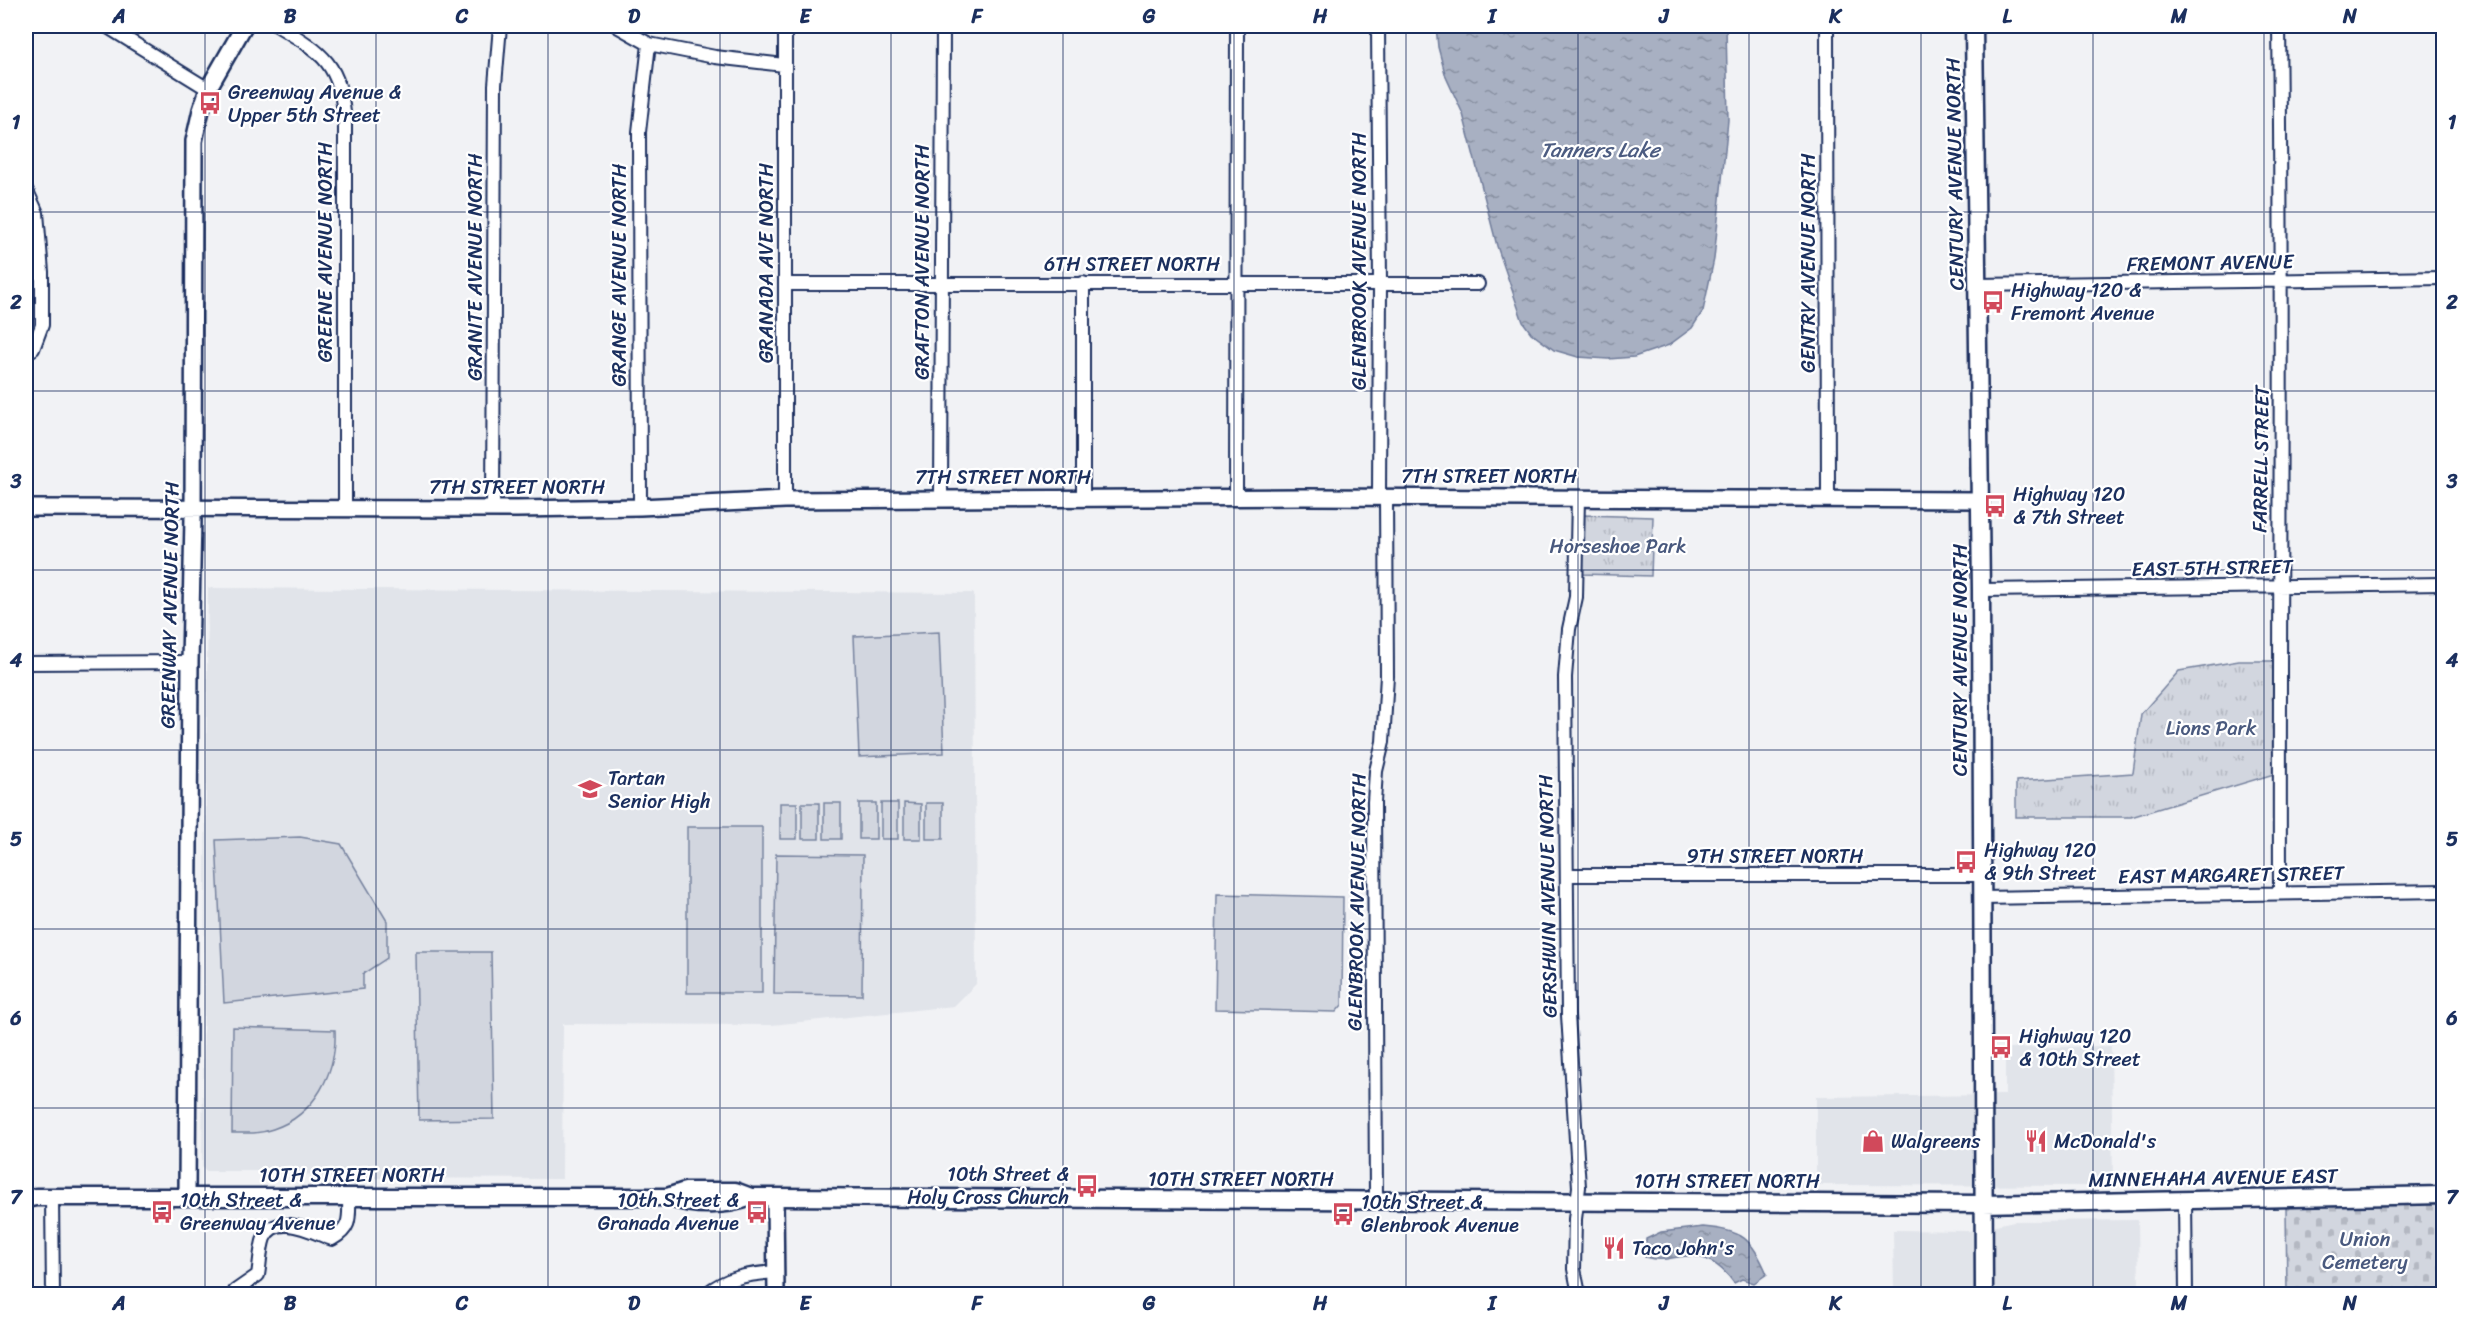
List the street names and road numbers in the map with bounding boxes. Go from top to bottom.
street label: CENTURY AVENUE NORTH [1935,57,1975,291]
street label: GLENBROOK AVENUE NORTH [1342,132,1377,390]
street label: GREENE AVENUE NORTH [308,142,343,362]
street label: GRAFTON AVENUE NORTH [905,144,940,380]
street label: GRANITE AVENUE NORTH [458,153,493,381]
street label: GENTRY AVENUE NORTH [1791,153,1826,373]
street label: GRANADA AVE NORTH [749,163,784,363]
street label: GRANGE AVENUE NORTH [602,164,637,387]
street label: FREMONT AVENUE [2126,244,2296,282]
street label: 6TH STREET NORTH [1044,247,1220,282]
street label: FARRELL STREET [2242,384,2280,533]
street label: 7TH STREET NORTH [1401,459,1577,494]
street label: 7TH STREET NORTH [915,460,1091,495]
street label: 7TH STREET NORTH [429,470,605,505]
street label: GREENWAY AVENUE NORTH [150,481,190,729]
street label: CENTURY AVENUE NORTH [1943,544,1978,776]
street label: EAST 5TH STREET [2131,549,2294,587]
street label: GLENBROOK AVENUE NORTH [1337,773,1377,1031]
street label: GERSHWIN AVENUE NORTH [1528,774,1568,1018]
street label: 9TH STREET NORTH [1686,839,1864,874]
street label: EAST MARGARET STREET [2118,856,2346,894]
street label: 10TH STREET NORTH [259,1158,445,1193]
street label: MINNEHAHA AVENUE EAST [2088,1158,2339,1198]
street label: 10TH STREET NORTH [1148,1162,1334,1197]
street label: 10TH STREET NORTH [1634,1164,1820,1199]

